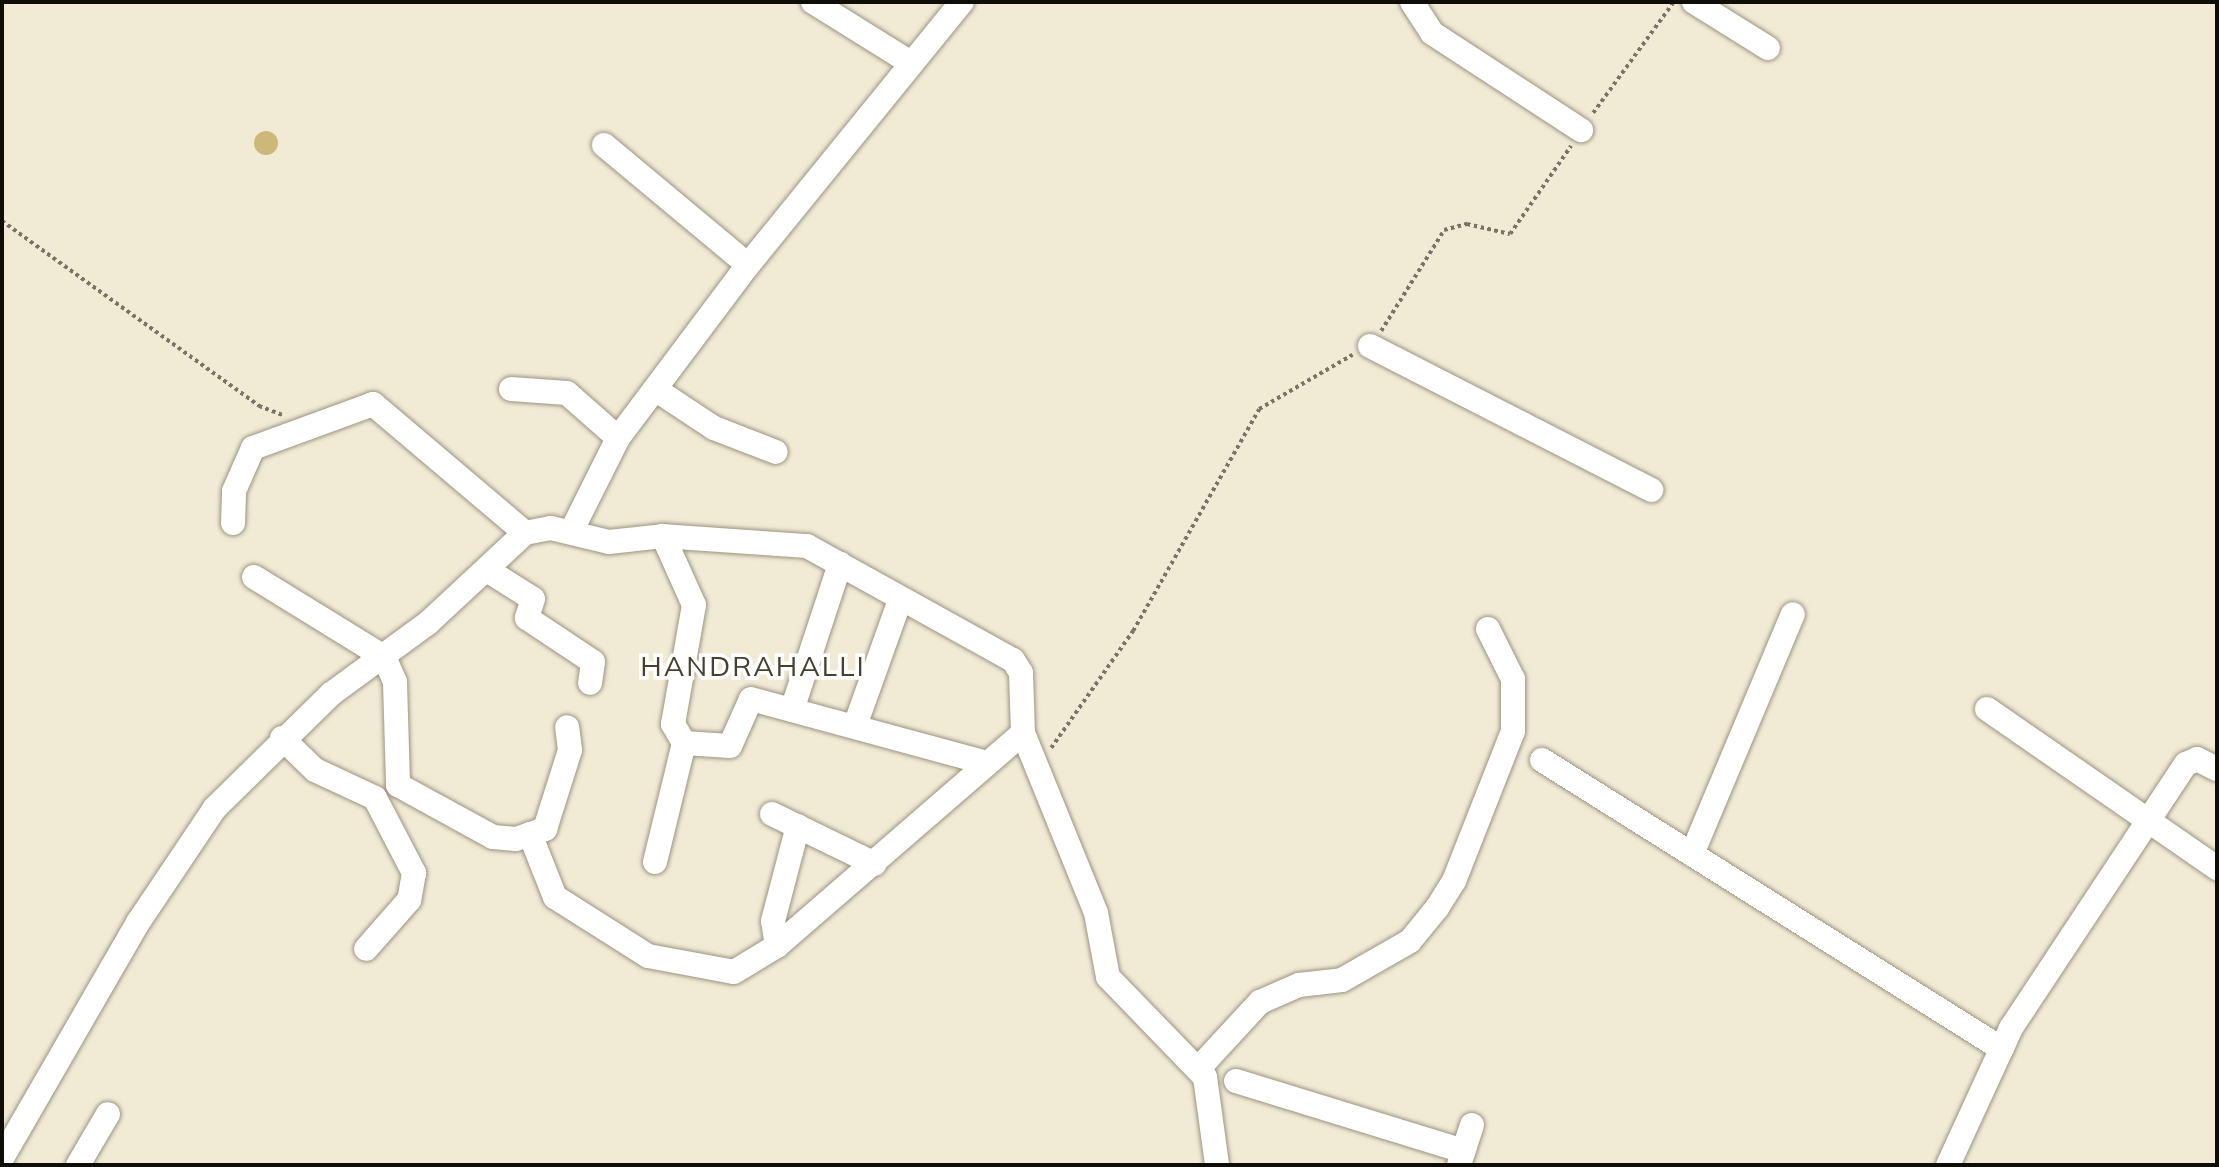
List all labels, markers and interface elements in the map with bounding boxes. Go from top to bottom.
district label: HANDRAHALLI [642,649,864,683]

